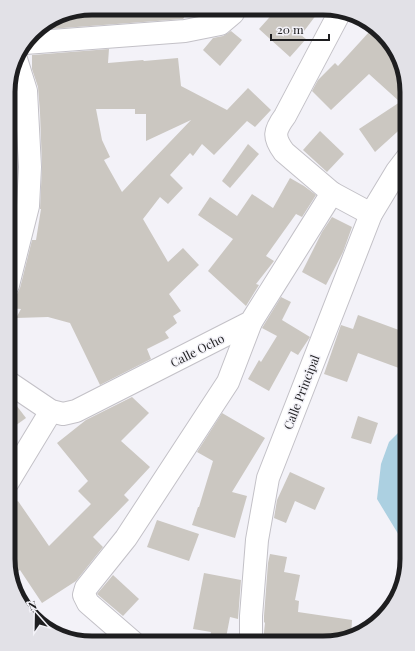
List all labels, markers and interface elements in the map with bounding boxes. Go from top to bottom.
scale bar [271,16,329,42]
text: 20 m [277,21,304,37]
street label: Calle Ocho [167,329,227,370]
street label: Calle Principal [279,352,323,432]
north arrow [16,595,56,635]
text: N [26,597,39,614]

